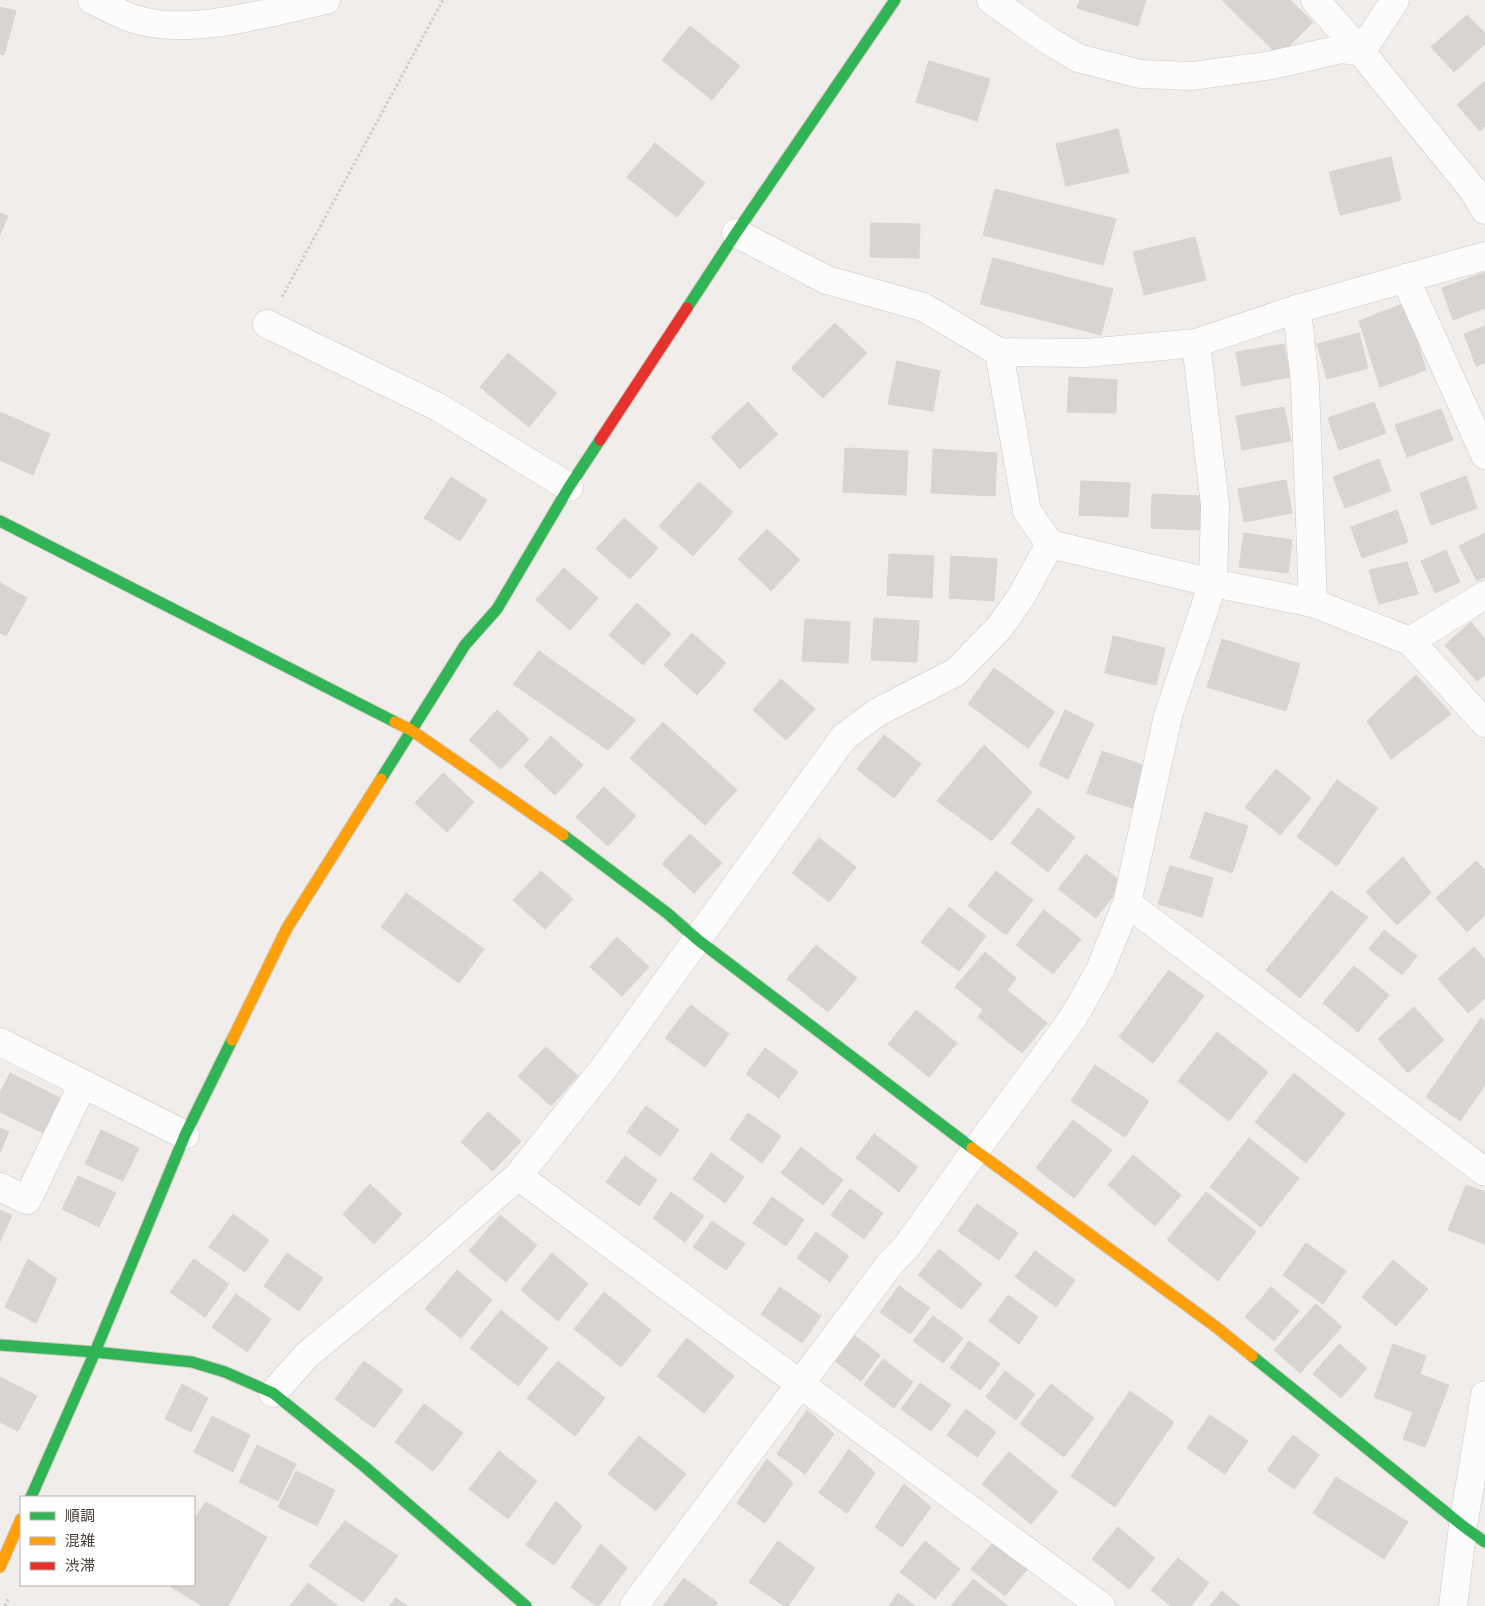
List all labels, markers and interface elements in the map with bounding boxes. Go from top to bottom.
legend [20,1496,195,1586]
text: 順調 [65,1506,95,1525]
text: 混雑 [65,1531,95,1550]
text: 渋滞 [65,1556,95,1575]

